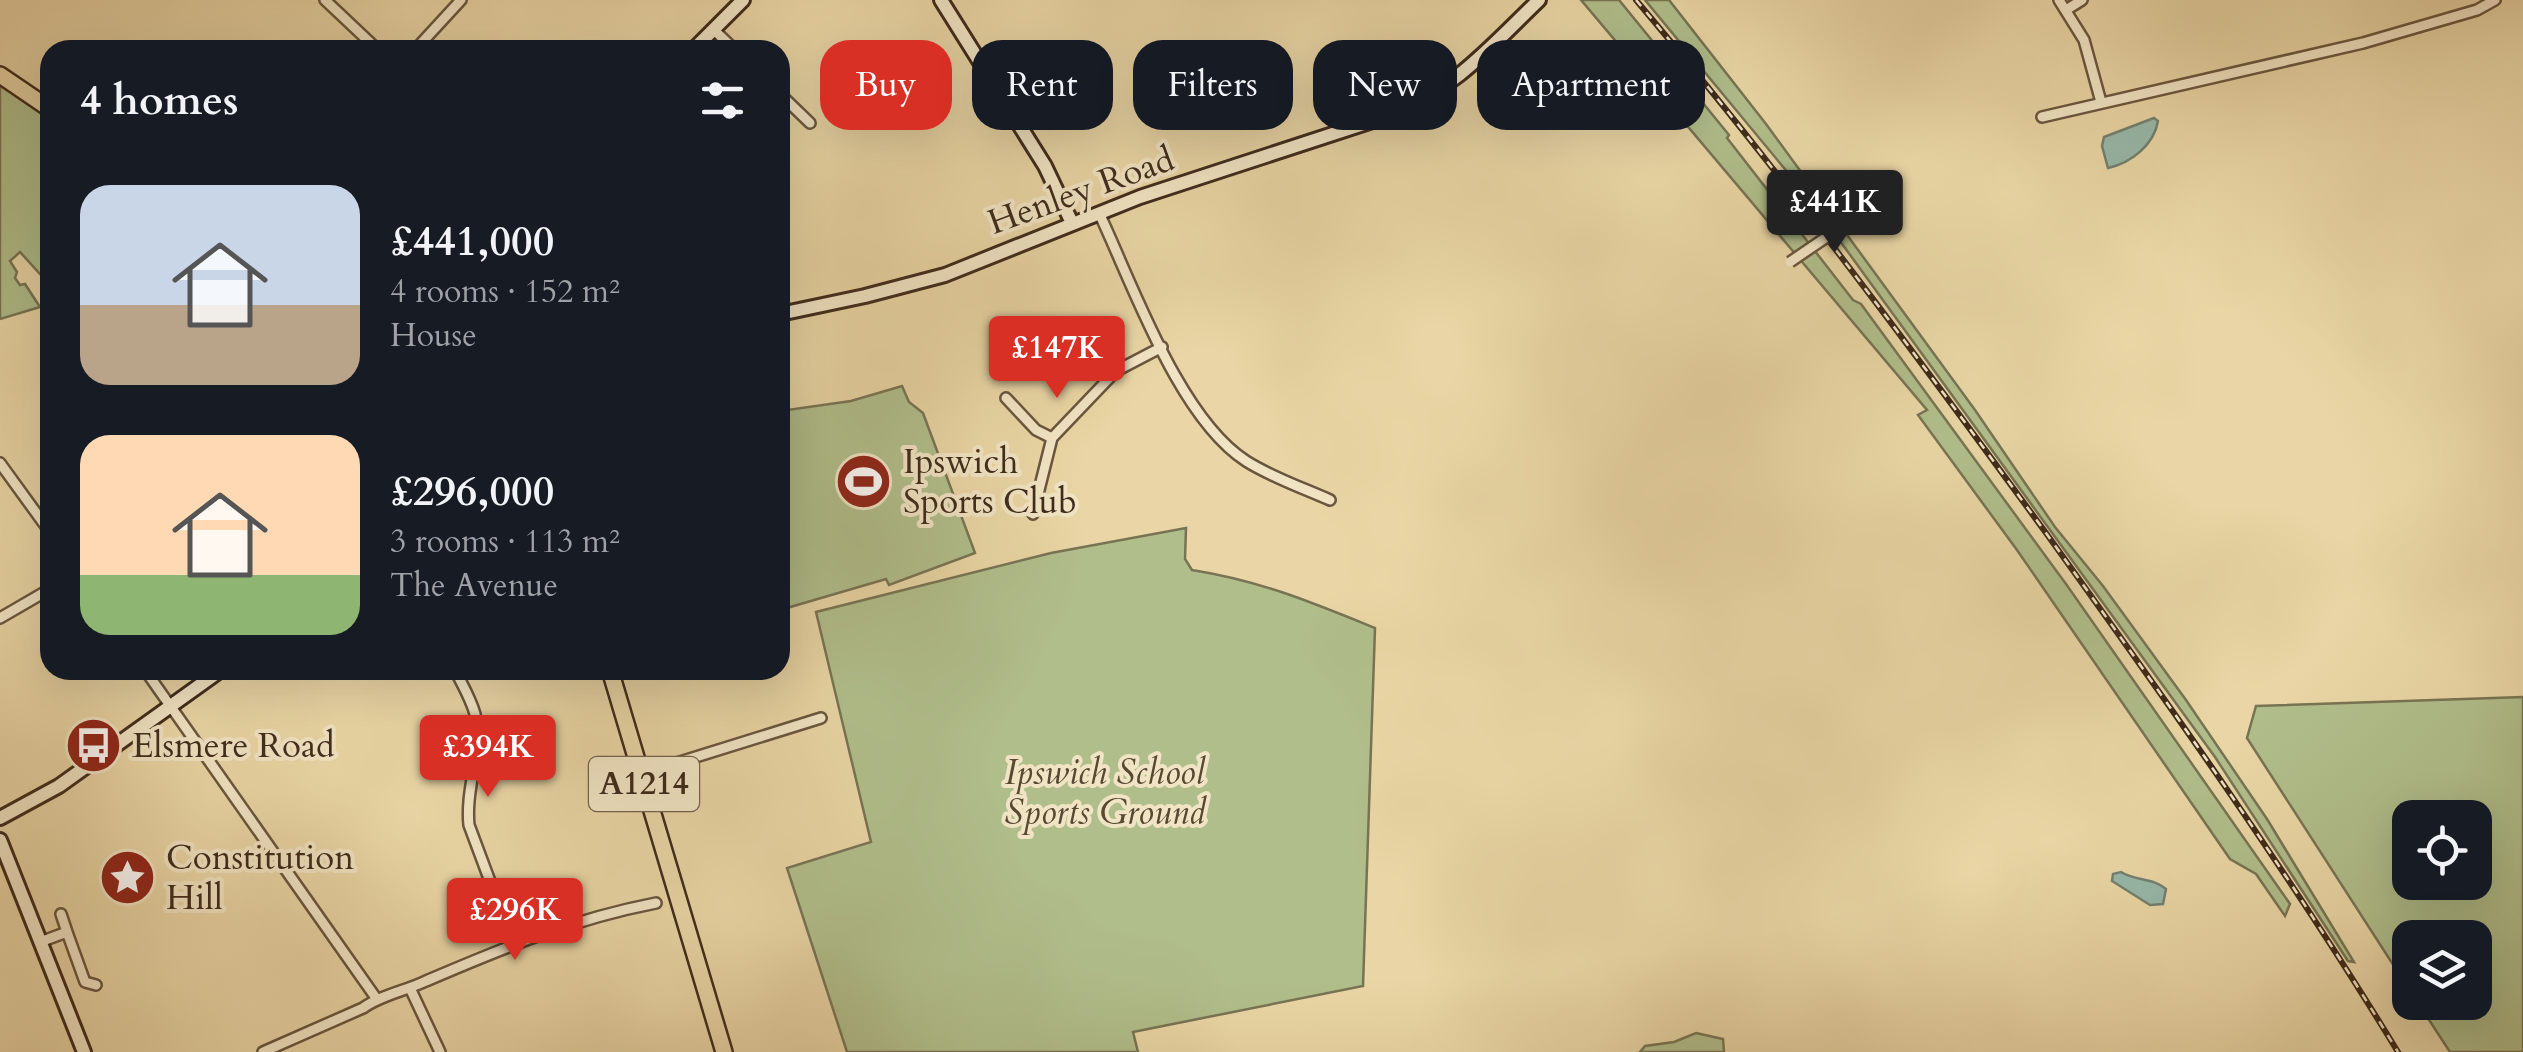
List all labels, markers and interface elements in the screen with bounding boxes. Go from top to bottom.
chip: Buy [820,40,952,130]
chip: Rent [972,40,1113,130]
chip: Filters [1133,40,1293,130]
chip: New [1313,40,1457,130]
chip: Apartment [1477,40,1705,130]
text: 4 homes [80,72,238,129]
icon: filters [695,73,750,128]
street label: Henley Road [981,135,1181,247]
pin: £441K [1765,170,1905,255]
text: £441K [1789,180,1881,224]
text: £441,000 [390,213,554,270]
icon: home [160,225,280,345]
text: 4 rooms · 152 m² [390,270,620,314]
text: House [390,314,477,358]
pin: £147K [987,316,1127,401]
text: £147K [1011,326,1103,370]
place label: Ipswich Sports Club [903,438,1077,526]
sports icon: Ipswich Sports Club [834,452,894,512]
text: £296,000 [390,463,554,520]
icon: home [160,475,280,595]
text: 3 rooms · 113 m² [390,520,620,564]
text: The Avenue [390,564,558,608]
pin: £394K [418,715,558,800]
bus stop icon: Elsmere Road [63,716,123,776]
place label: Elsmere Road [132,722,335,770]
text: £394K [442,725,534,769]
park label: Ipswich School Sports Ground [1004,749,1208,837]
road number: A1214 [589,757,699,811]
map controls [2392,800,2492,1020]
button: locate [2392,800,2492,900]
place label: Constitution Hill [166,834,354,922]
place icon: Constitution Hill [97,848,157,908]
pin: £296K [445,878,585,963]
text: £296K [469,888,561,932]
button: layers [2392,920,2492,1020]

